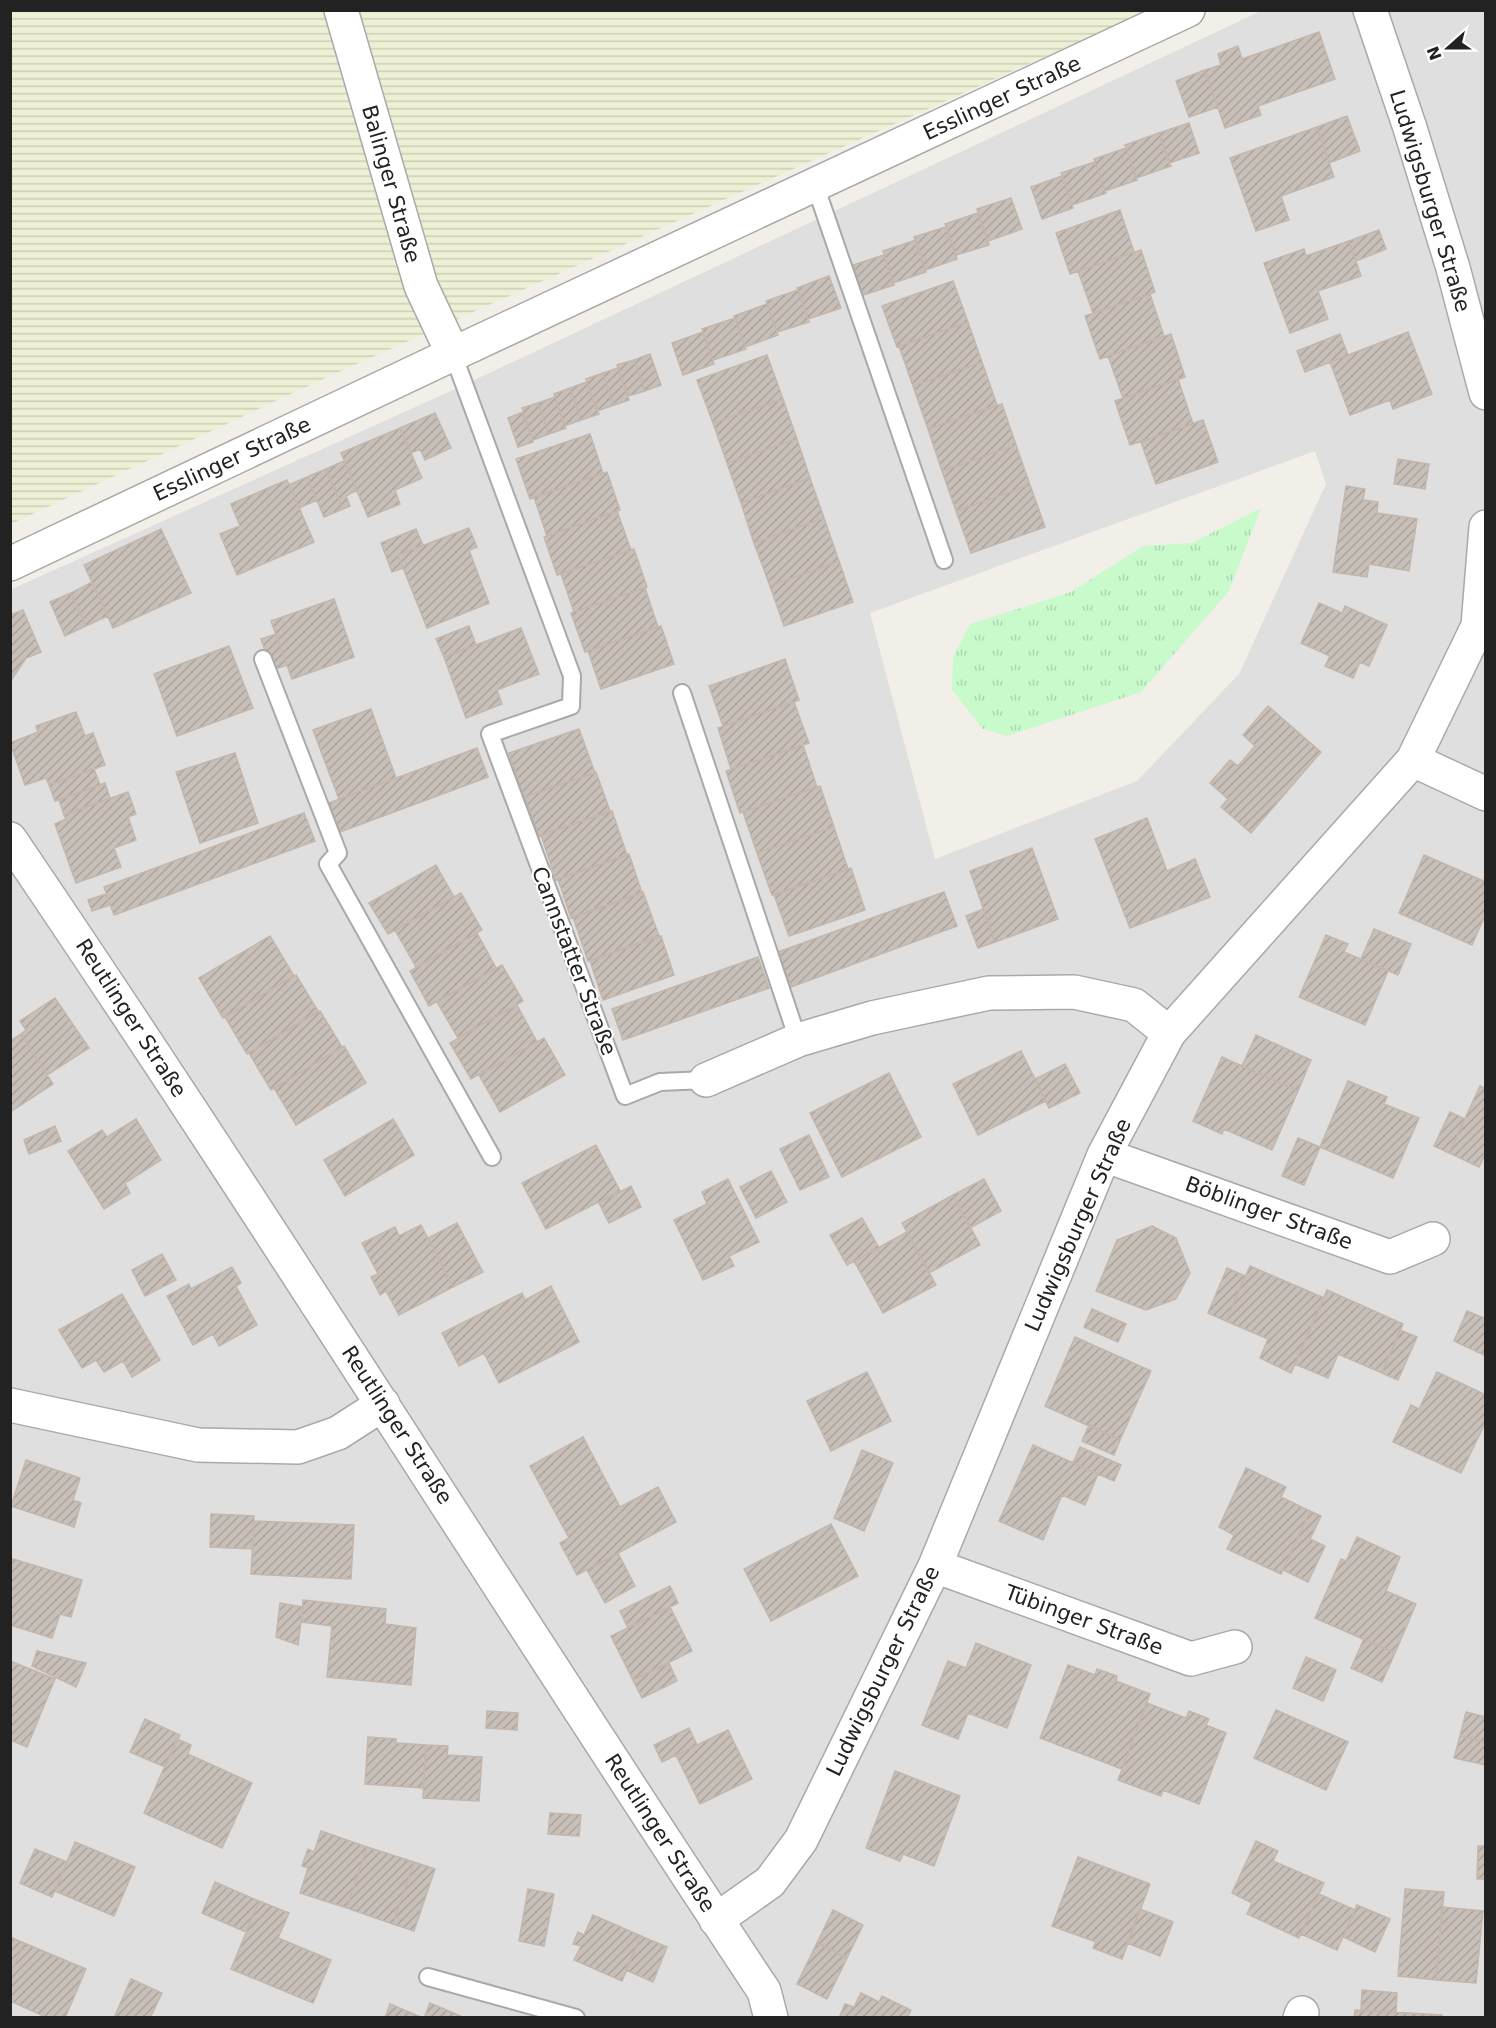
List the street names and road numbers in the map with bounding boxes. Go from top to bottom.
street label: Esslinger Straße [919,51,1085,145]
street label: Ludwigsburger Straße [1385,87,1475,315]
street label: Balinger Straße [357,102,425,266]
street label: Esslinger Straße [149,412,315,506]
street label: Cannstatter Straße [527,863,621,1059]
street label: Reutlinger Straße [71,934,191,1102]
street label: Ludwigsburger Straße [1020,1115,1136,1335]
street label: Böblinger Straße [1182,1172,1356,1254]
street label: Reutlinger Straße [337,1341,457,1509]
street label: Ludwigsburger Straße [822,1562,944,1780]
street label: Tübinger Straße [1001,1580,1166,1660]
street label: Reutlinger Straße [600,1749,720,1917]

